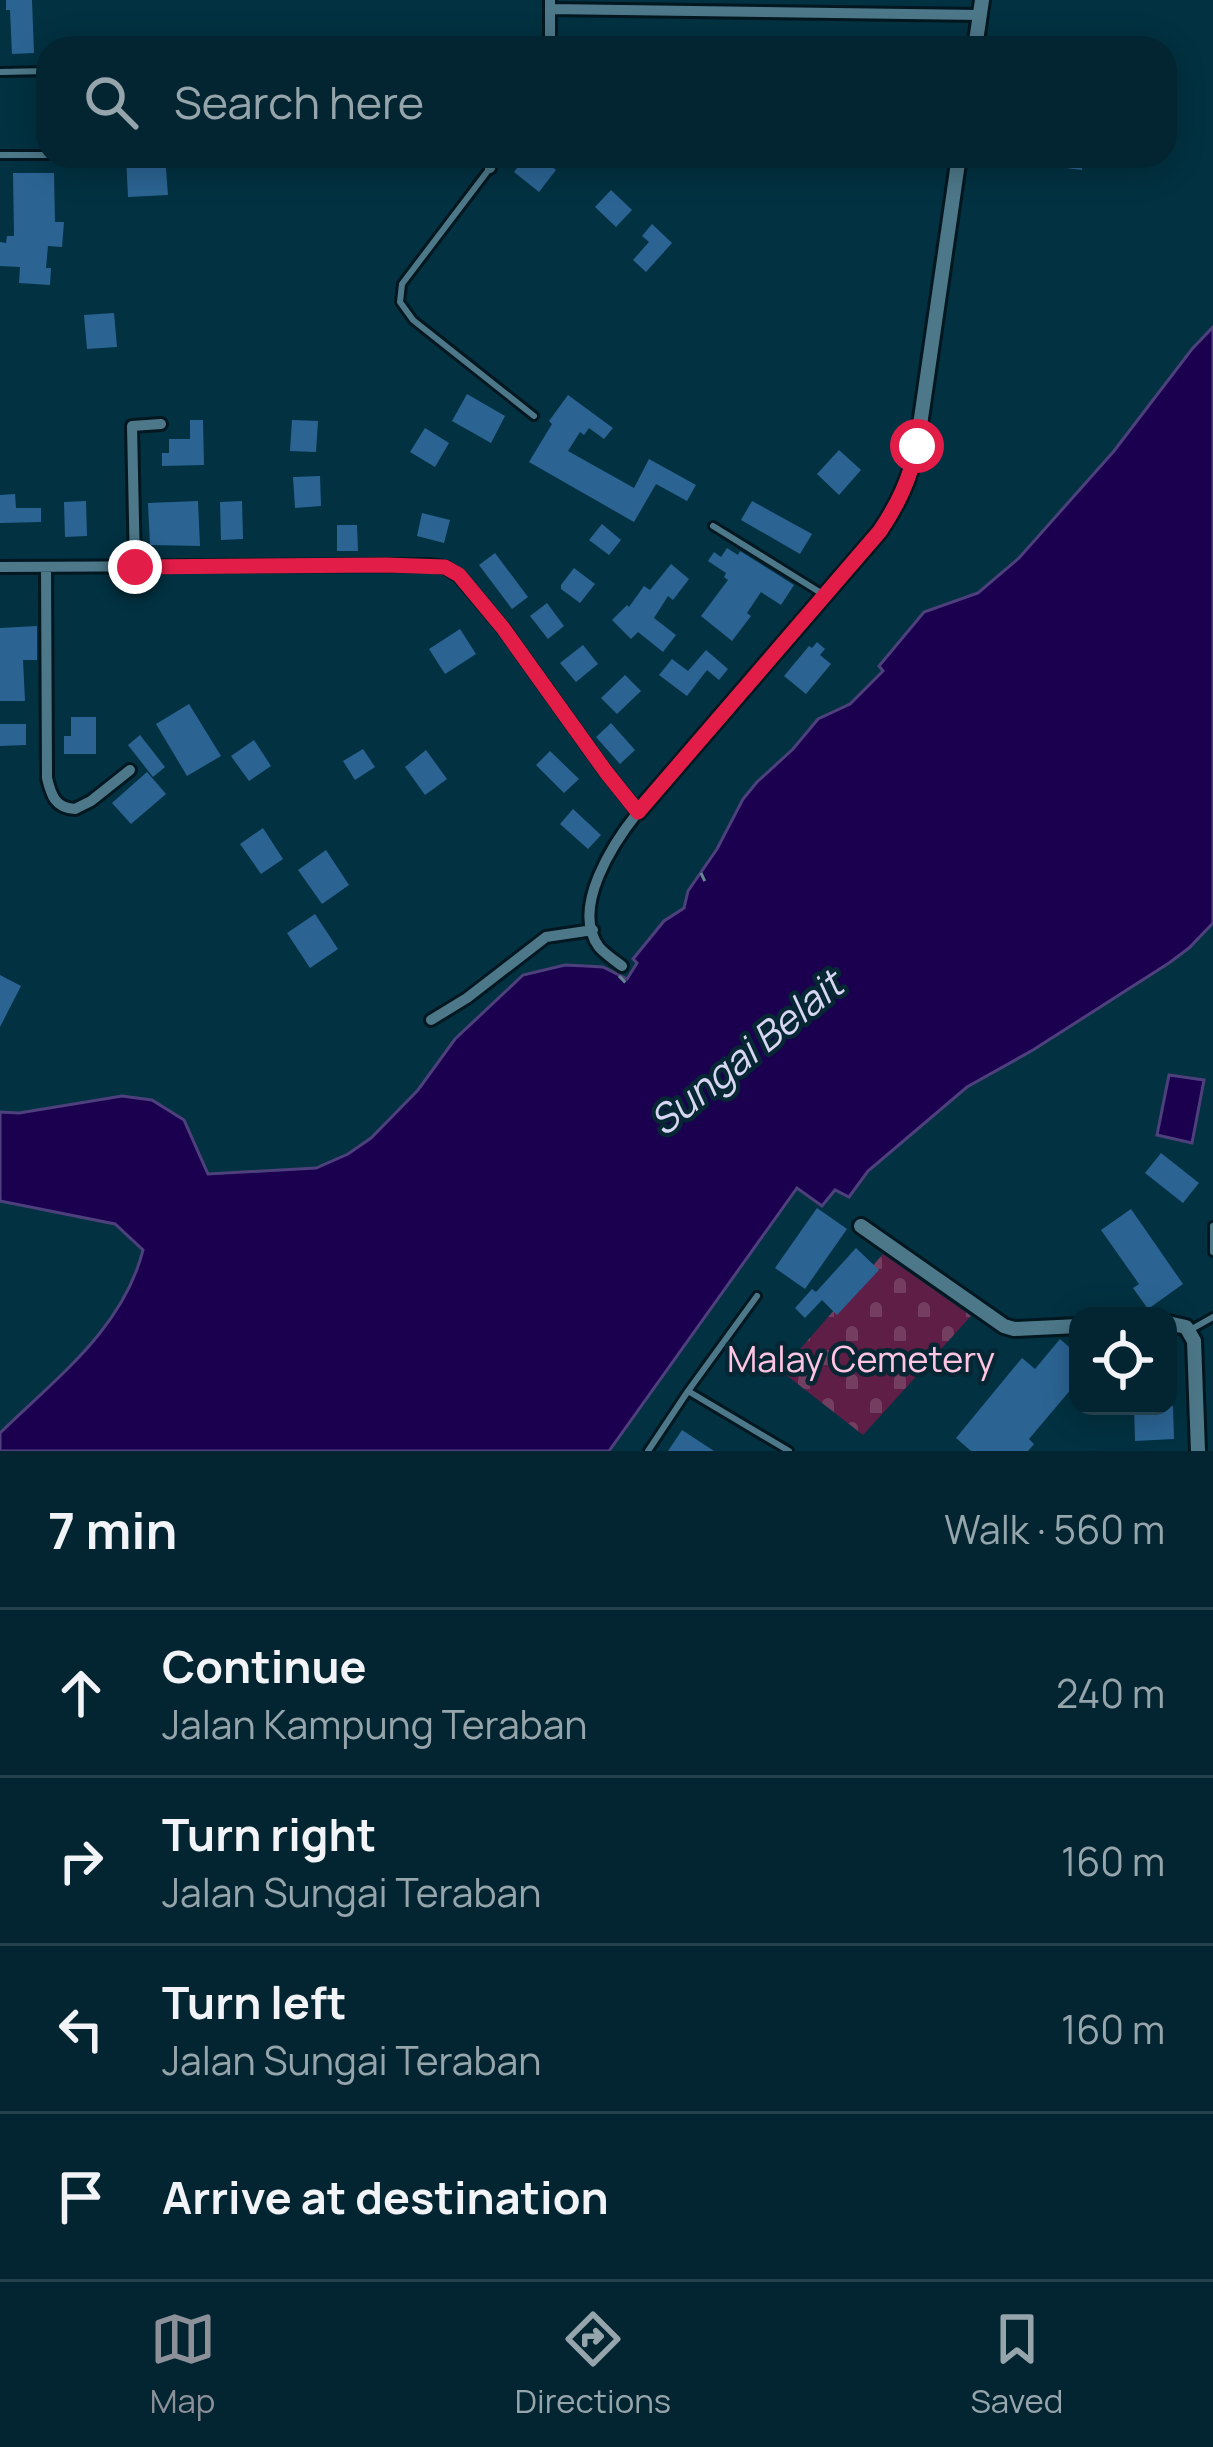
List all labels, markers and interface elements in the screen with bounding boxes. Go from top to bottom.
search box [36,36,1177,168]
icon: search [78,69,144,135]
text: Search here [174,71,424,133]
route start [890,419,944,473]
route end [108,540,162,594]
water label: Sungai Belait [637,955,857,1147]
map controls [1069,1307,1177,1415]
button: locate [1069,1307,1177,1415]
park label: Malay Cemetery [727,1334,995,1383]
text: 7 min [48,1495,177,1564]
text: Walk · 560 m [944,1502,1165,1556]
text: Continue [162,1635,367,1697]
icon: ahead [48,1660,114,1726]
text: 240 m [1056,1666,1165,1720]
text: Jalan Kampung Teraban [162,1697,587,1751]
text: Turn right [162,1803,376,1865]
icon: right [48,1828,114,1894]
text: 160 m [1061,1834,1165,1888]
text: Jalan Sungai Teraban [162,1865,541,1919]
text: Turn left [162,1971,347,2033]
icon: left [48,1996,114,2062]
text: 160 m [1061,2002,1165,2056]
text: Jalan Sungai Teraban [162,2033,541,2087]
icon: arrive [48,2164,114,2230]
text: Arrive at destination [162,2166,609,2228]
tab: Map [150,2306,216,2423]
tab: Directions [515,2306,671,2423]
tab: Saved [970,2306,1063,2423]

